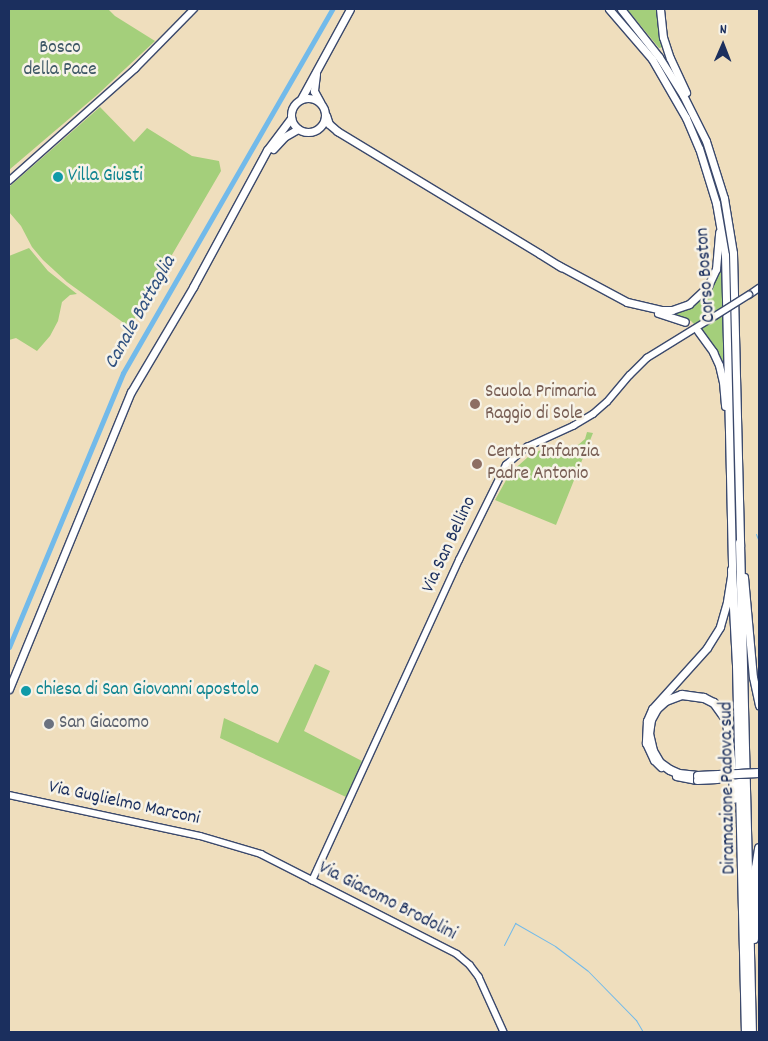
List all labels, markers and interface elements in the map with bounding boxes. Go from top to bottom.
north arrow [698,20,748,70]
text: N [720,20,727,40]
park label: Bosco della Pace [23,38,97,82]
place label: Villa Giusti [68,166,143,188]
marker: Villa Giusti [52,171,64,183]
street label: Corso Boston [692,227,722,323]
water label: Canale Battaglia [100,252,182,374]
place label: Scuola Primaria Raggio di Sole [485,382,596,426]
marker: Scuola Primaria Raggio di Sole [469,398,481,410]
place label: Centro Infanzia Padre Antonio [487,442,599,486]
marker: Centro Infanzia Padre Antonio [471,458,483,470]
street label: Via San Bellino [418,493,482,597]
place label: chiesa di San Giovanni apostolo [36,680,259,702]
marker: chiesa di San Giovanni apostolo [20,685,32,697]
street label: Diramazione Padova sud [716,701,742,875]
place label: San Giacomo [59,713,149,735]
marker: San Giacomo [43,718,55,730]
street label: Via Guglielmo Marconi [46,777,202,831]
street label: Via Giacomo Brodolini [314,857,460,947]

